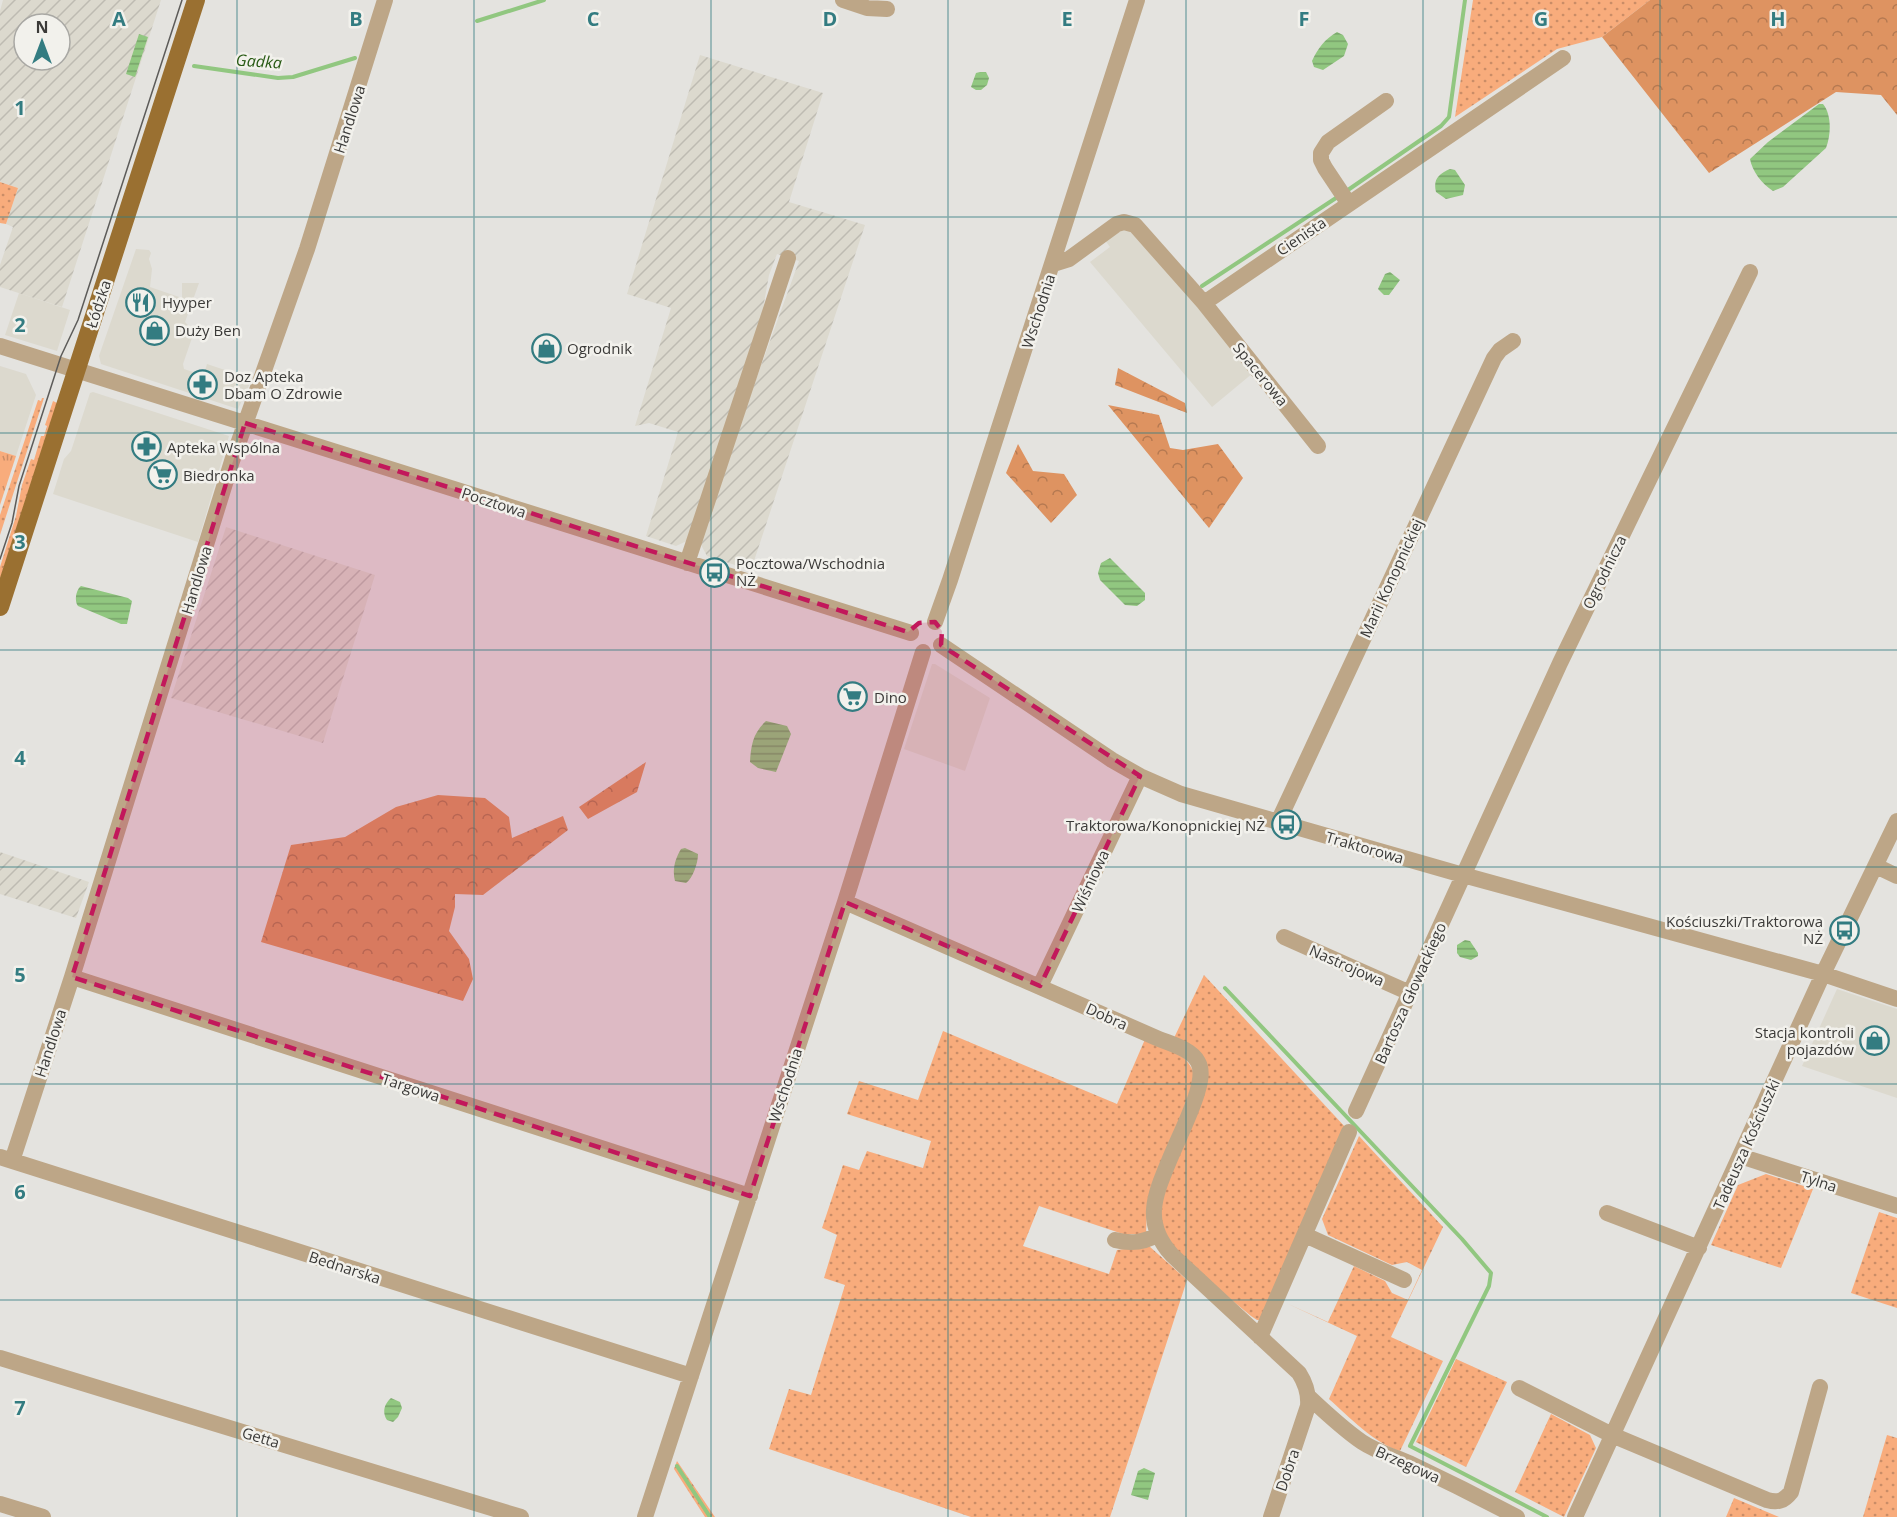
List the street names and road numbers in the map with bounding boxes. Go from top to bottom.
street label: Handlowa [329,82,369,156]
street label: Cienista [1272,212,1330,260]
street label: Wschodnia [1017,271,1059,351]
street label: Łódzka [81,277,115,331]
street label: Spacerowa [1229,338,1293,410]
street label: Pocztowa [459,482,529,522]
street label: Marii Konopnickiej [1355,515,1427,641]
street label: Ogrodnicza [1578,532,1630,612]
street label: Handlowa [176,543,216,617]
street label: Traktorowa [1324,826,1406,868]
street label: Wiśniowa [1067,847,1113,915]
street label: Bartosza Głowackiego [1370,919,1450,1067]
street label: Nastrojowa [1306,940,1388,990]
street label: Dobra [1083,998,1131,1034]
street label: Handlowa [30,1006,70,1080]
street label: Wschodnia [764,1045,806,1125]
street label: Targowa [379,1068,443,1106]
street label: Tadeusza Kościuszki [1708,1075,1784,1213]
street label: Tylna [1798,1166,1840,1196]
street label: Bednarska [307,1246,383,1288]
street label: Getta [240,1422,282,1452]
street label: Brzegowa [1373,1441,1443,1487]
street label: Dobra [1270,1446,1304,1494]

